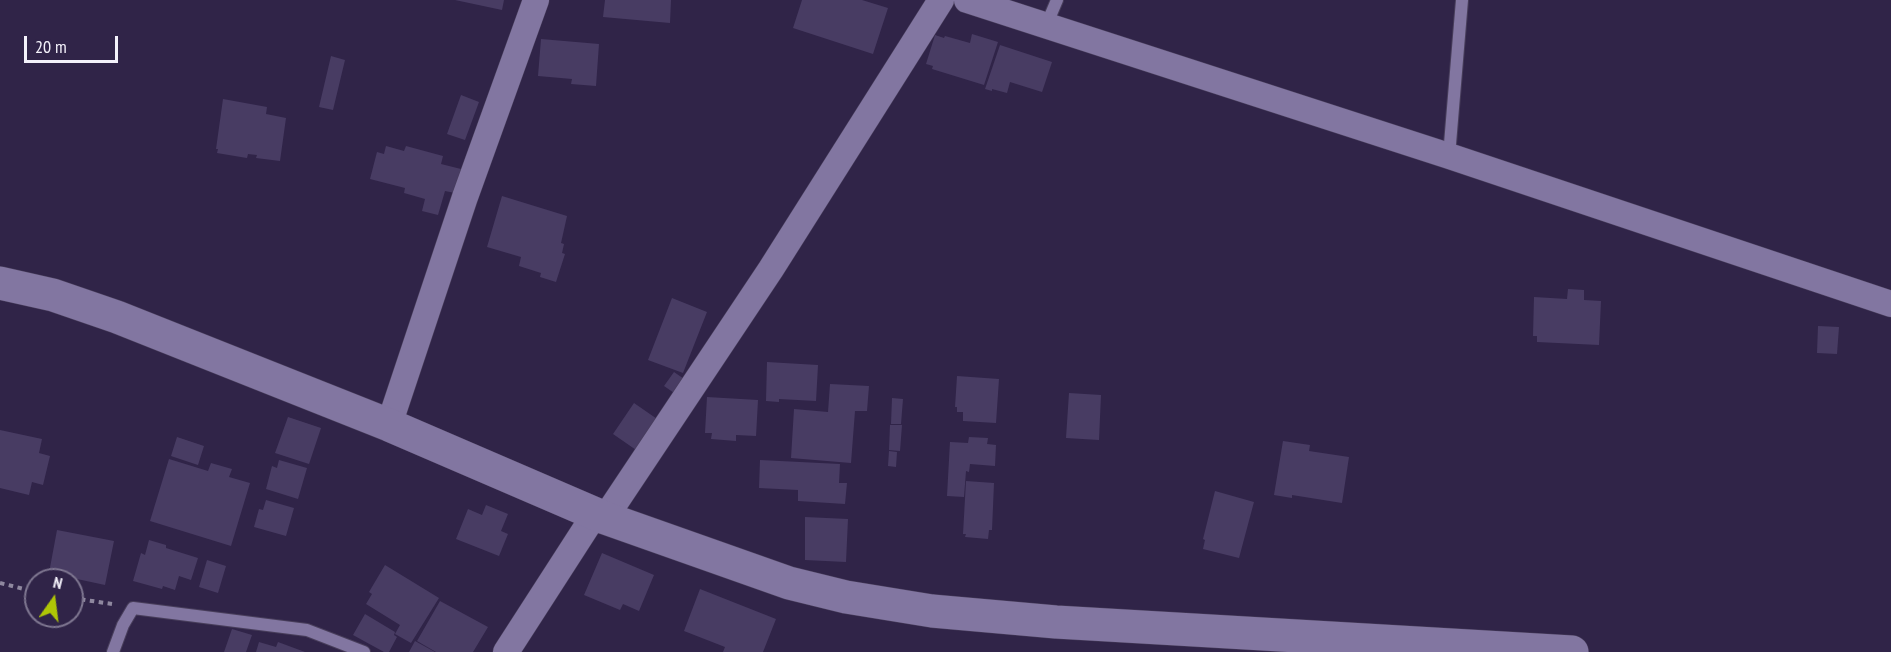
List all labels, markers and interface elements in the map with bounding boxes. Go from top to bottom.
scale bar [27,24,122,62]
text: 20 m [35,35,67,58]
north arrow [24,568,84,628]
text: N [51,572,64,593]

